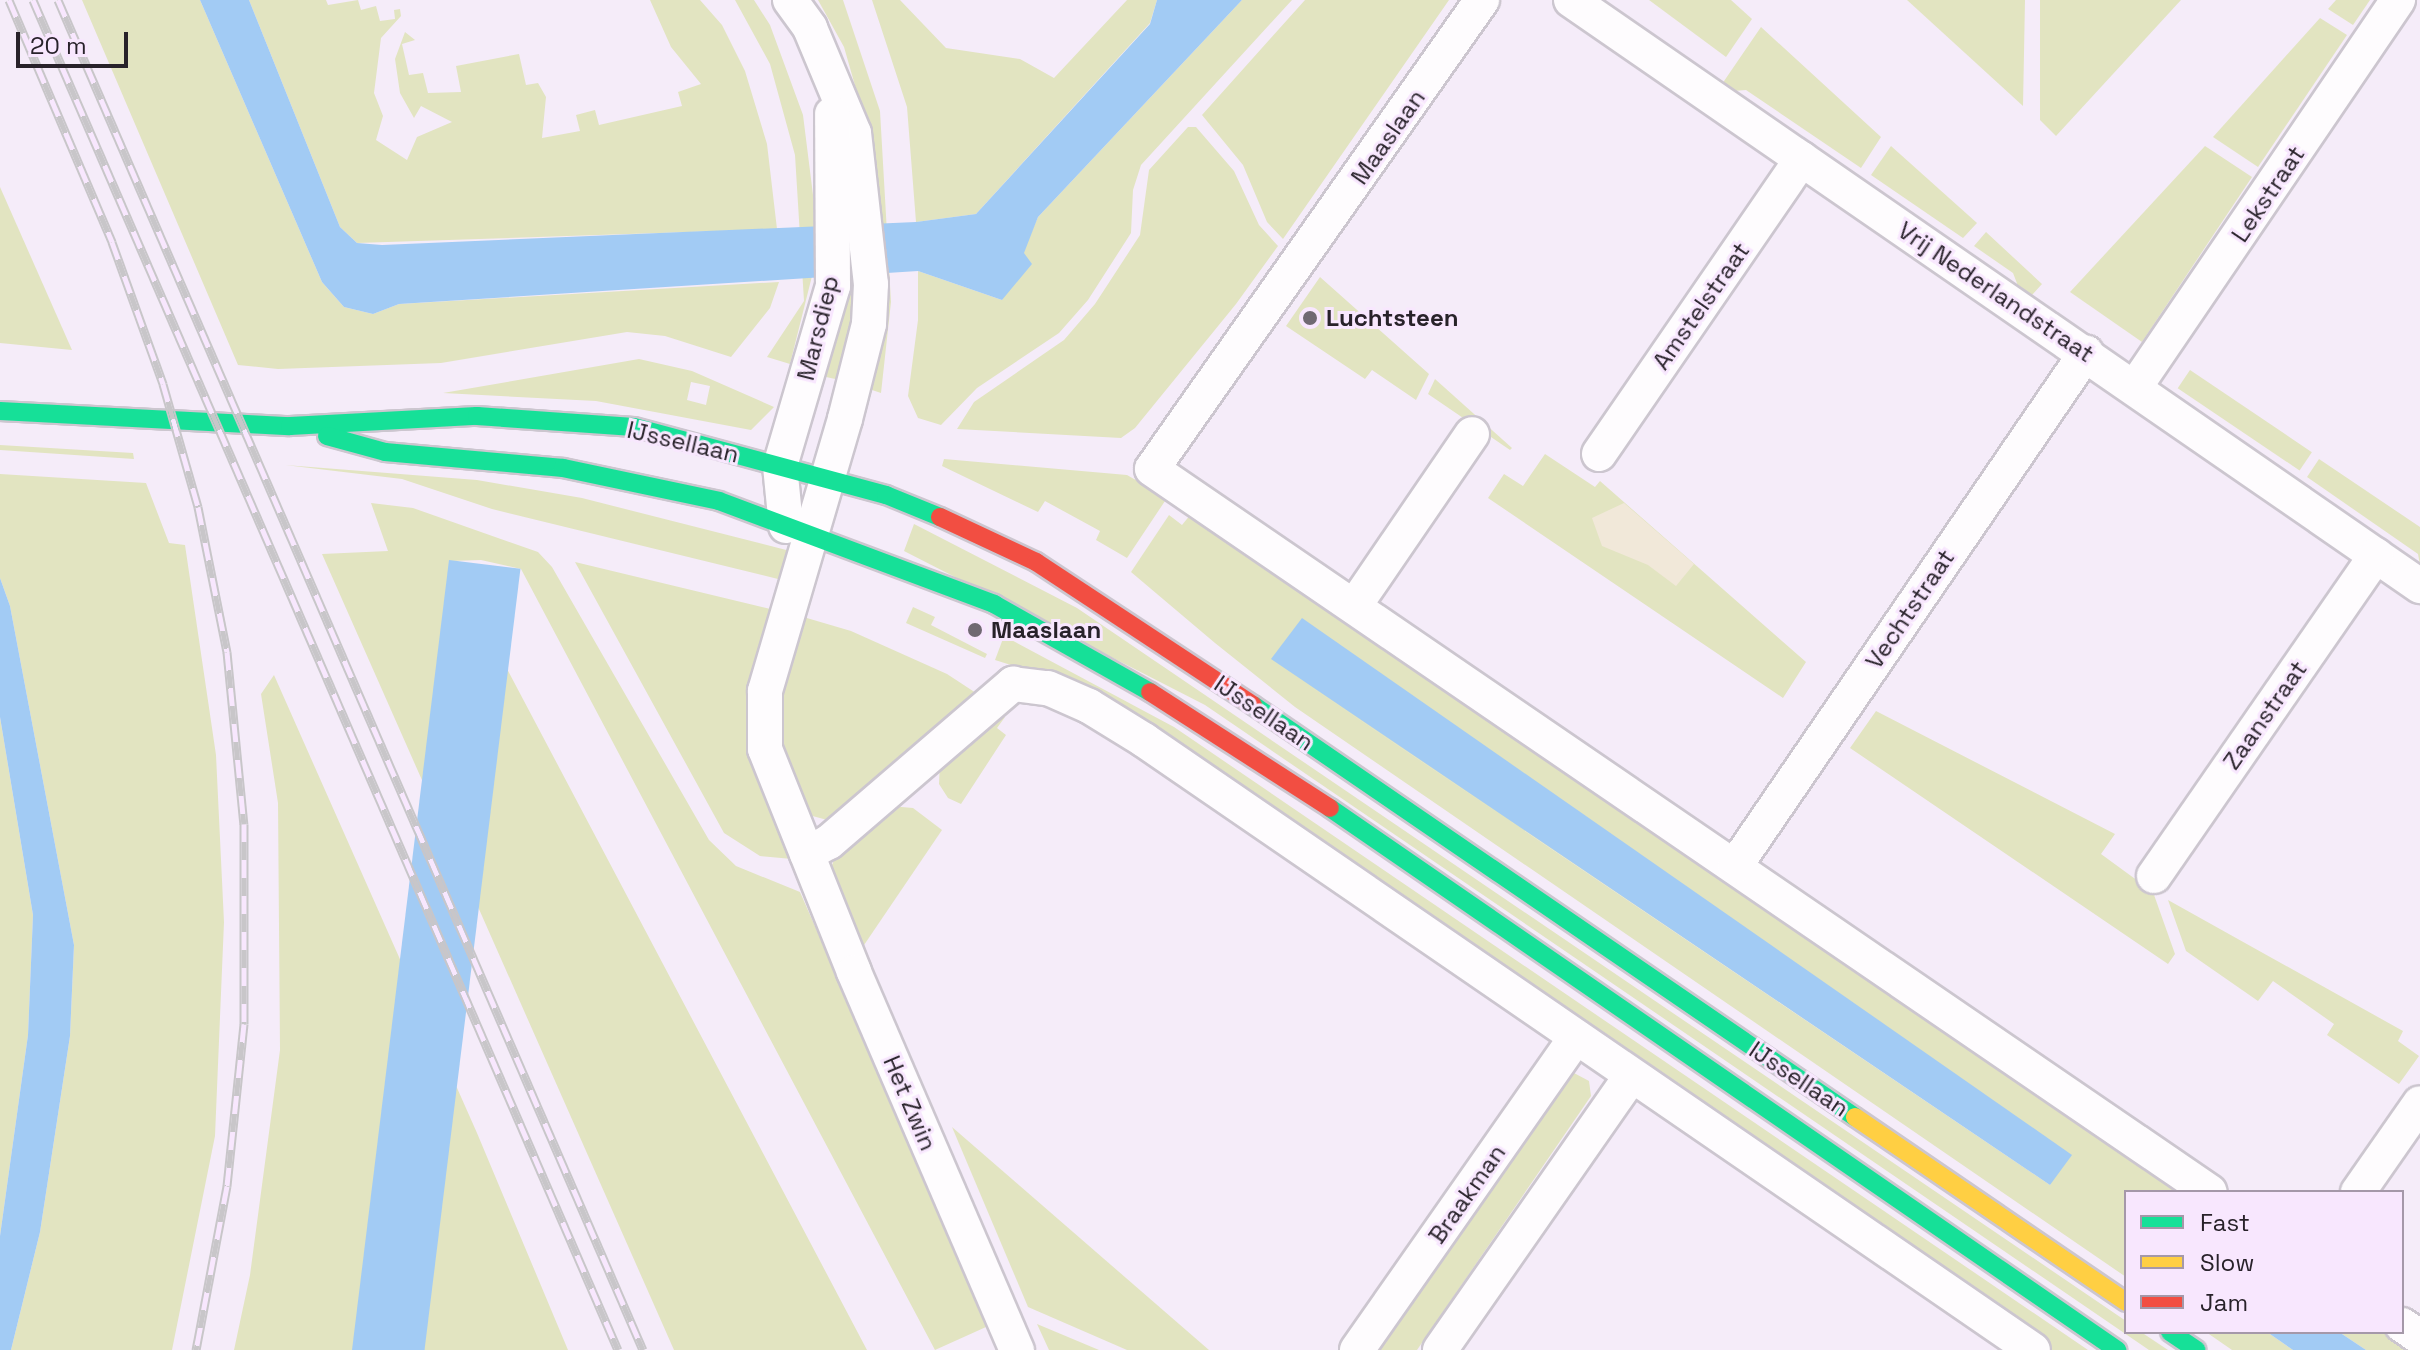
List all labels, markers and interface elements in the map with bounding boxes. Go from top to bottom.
scale bar [20,16,132,66]
text: 20 m [30,30,87,61]
street label: Maaslaan [1345,84,1431,190]
street label: Lekstraat [2225,140,2311,248]
street label: Vrij Nederlandstraat [1892,216,2100,368]
street label: Amstelstraat [1647,237,1755,375]
street label: Marsdiep [791,273,845,383]
place label: Luchtsteen [1326,304,1459,332]
marker: Luchtsteen [1301,309,1319,327]
street label: IJssellaan [624,415,742,469]
street label: Vechtstraat [1860,544,1960,674]
place label: Maaslaan [991,616,1101,644]
marker: Maaslaan [966,621,984,639]
street label: Zaanstraat [2217,655,2313,775]
street label: IJssellaan [1209,669,1319,757]
street label: IJssellaan [1744,1035,1854,1123]
street label: Het Zwin [877,1051,943,1155]
street label: Braakman [1422,1139,1512,1249]
legend [2124,1190,2404,1334]
text: Fast [2200,1207,2250,1238]
text: Slow [2200,1247,2254,1278]
text: Jam [2200,1287,2248,1318]

